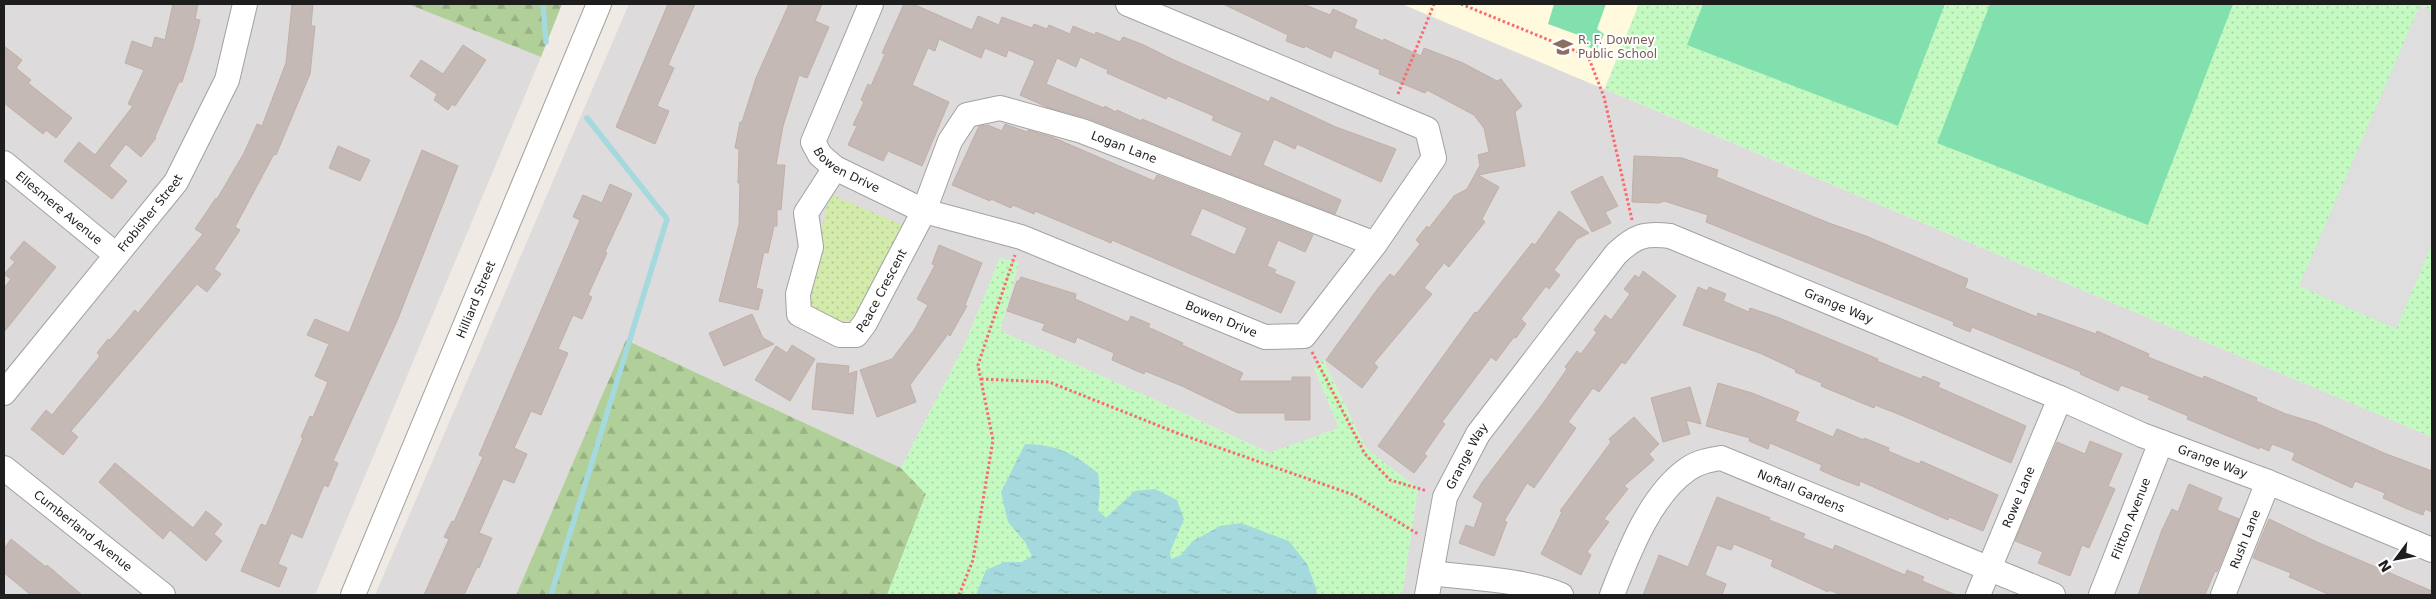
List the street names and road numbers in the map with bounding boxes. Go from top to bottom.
street label: Logan Lane [1089,128,1159,166]
street label: Bowen Drive [810,145,882,196]
street label: Ellesmere Avenue [13,169,105,248]
street label: Frobisher Street [115,172,186,255]
street label: Peace Crescent [853,247,910,335]
street label: Hilliard Street [454,259,498,340]
street label: Grange Way [1802,285,1875,327]
street label: Bowen Drive [1183,298,1259,340]
street label: Grange Way [1443,420,1491,492]
street label: Grange Way [2176,442,2250,481]
street label: Rowe Lane [2000,464,2038,530]
street label: Noftall Gardens [1755,467,1847,515]
street label: Flitton Avenue [2109,476,2153,561]
street label: Cumberland Avenue [31,487,135,575]
street label: Rush Lane [2227,508,2263,571]

